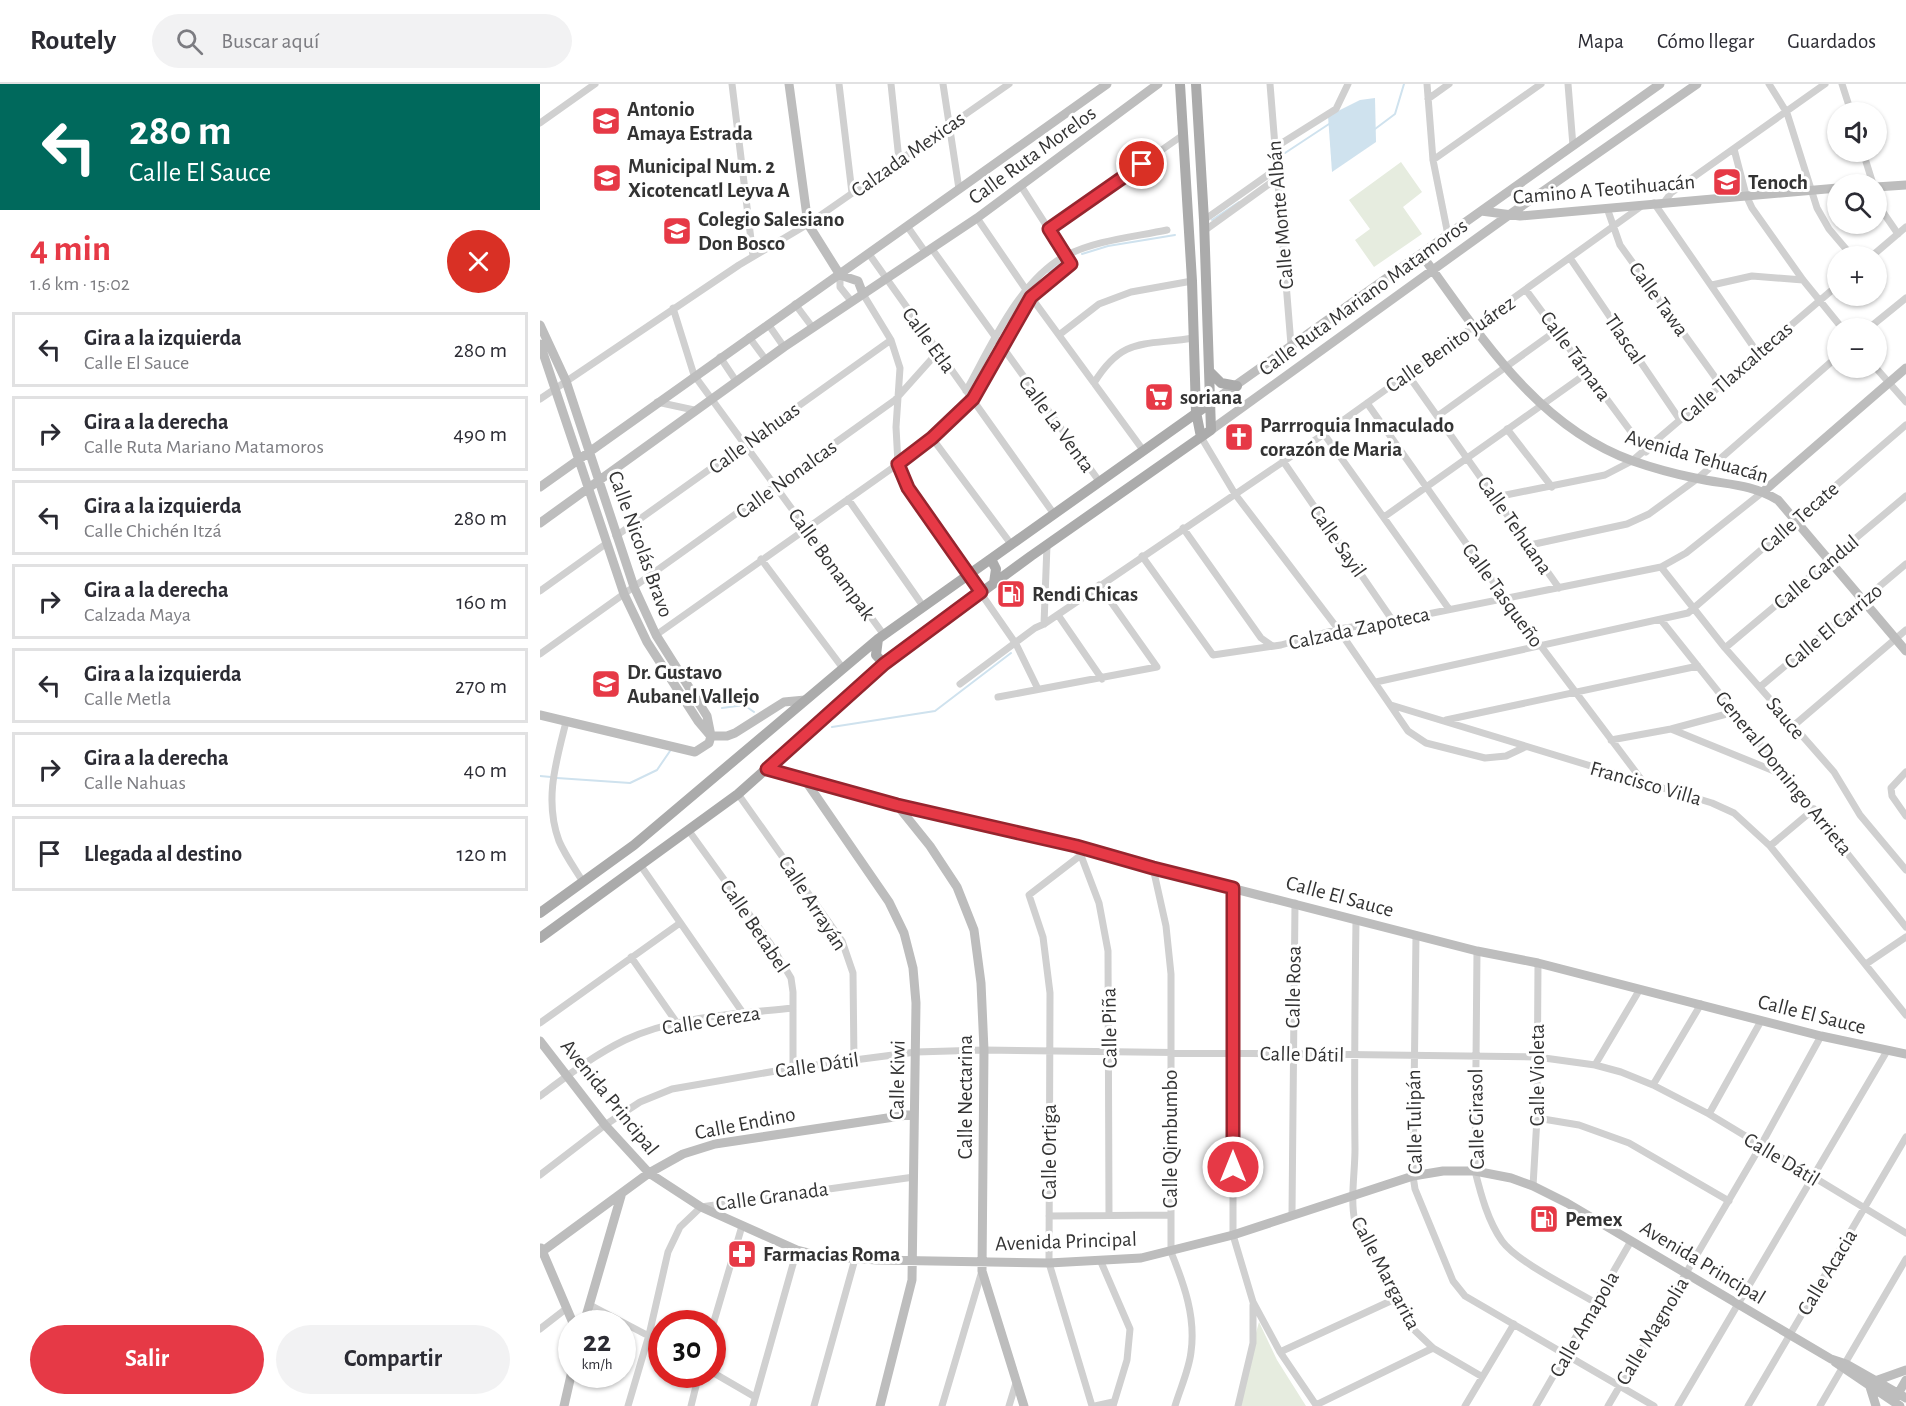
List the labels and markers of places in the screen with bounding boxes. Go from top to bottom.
place label: Antonio Amaya Estrada [627,99,753,144]
school or university icon: Antonio Amaya Estrada [590,105,622,137]
pin [1116,138,1167,189]
place label: Municipal Num. 2 Xicotencatl Leyva A [628,156,790,201]
school or university icon: Municipal Num. 2 Xicotencatl Leyva A [591,162,623,194]
school or university icon: Tenoch [1711,166,1743,198]
place label: Tenoch [1748,172,1808,193]
place label: Colegio Salesiano Don Bosco [698,209,844,254]
school or university icon: Colegio Salesiano Don Bosco [661,215,693,247]
supermarket icon: soriana [1143,381,1175,413]
place label: soriana [1180,387,1242,408]
place label: Parrroquia Inmaculado corazón de Maria [1260,415,1454,460]
church icon: Parrroquia Inmaculado corazón de Maria [1223,421,1255,453]
fuel station icon: Rendi Chicas [995,578,1027,610]
place label: Rendi Chicas [1032,584,1138,605]
place label: Dr. Gustavo Aubanel Vallejo [627,662,759,707]
school or university icon: Dr. Gustavo Aubanel Vallejo [590,668,622,700]
fuel station icon: Pemex [1528,1203,1560,1235]
place label: Pemex [1565,1209,1623,1230]
pharmacy icon: Farmacias Roma [726,1238,758,1270]
place label: Farmacias Roma [763,1244,900,1265]

